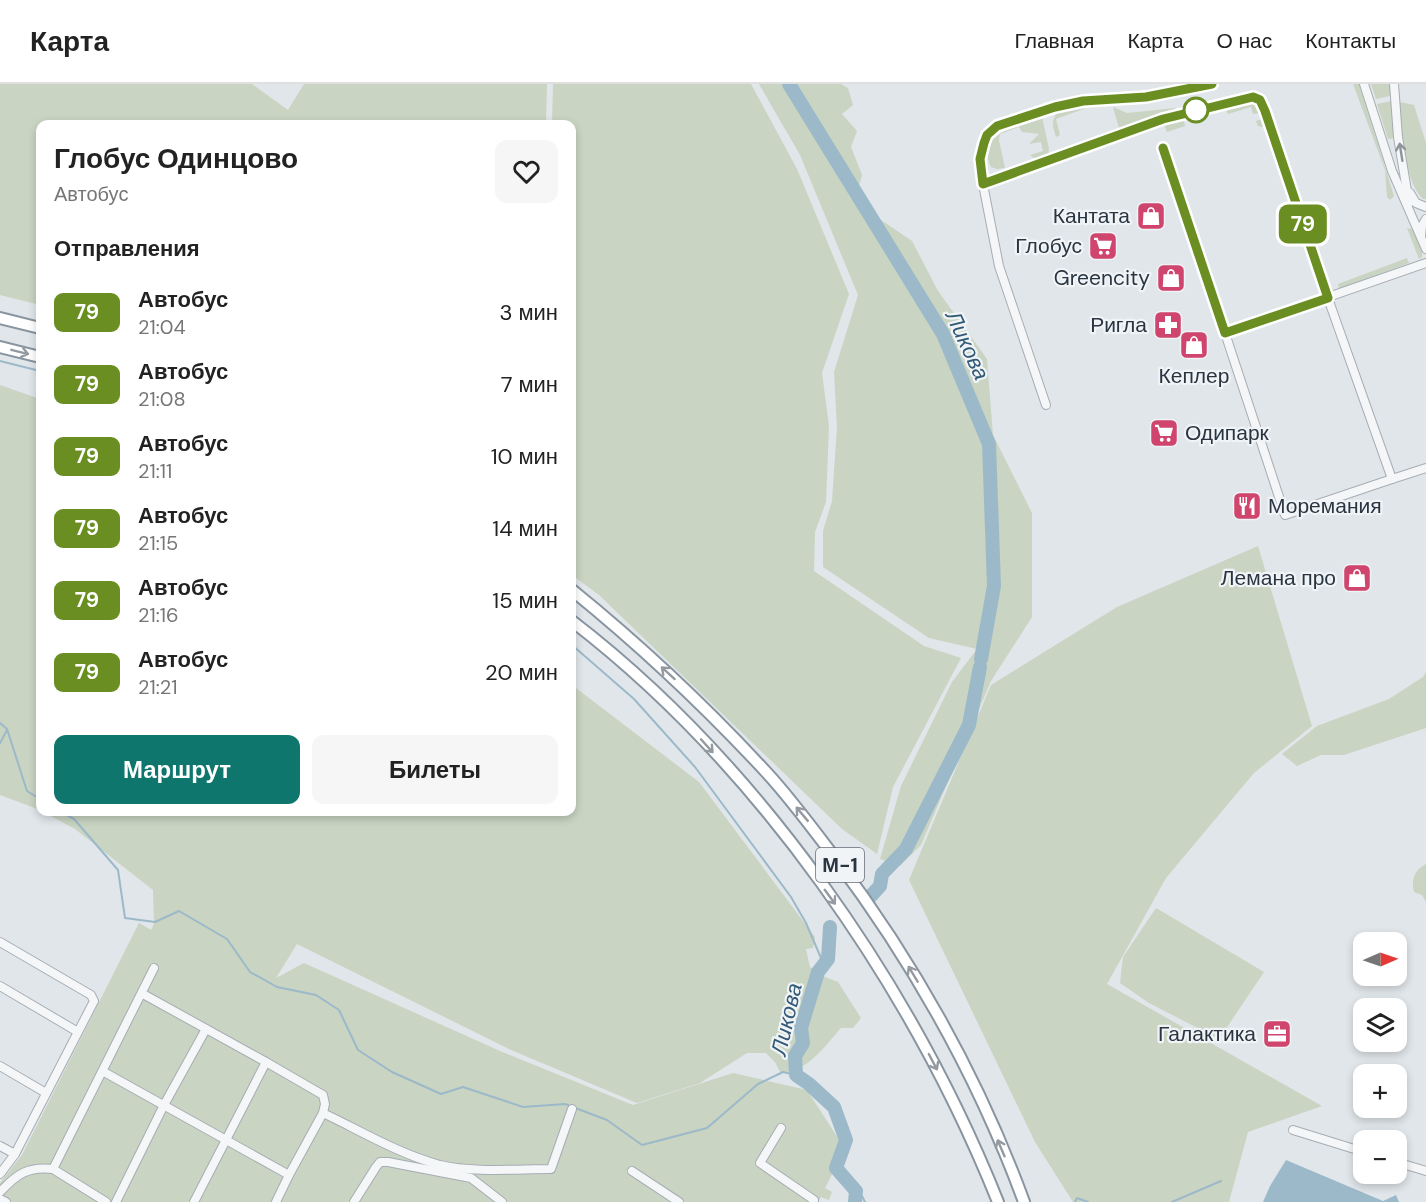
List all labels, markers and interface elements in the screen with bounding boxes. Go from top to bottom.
text: Карта [30,23,109,60]
text: Главная [1014,27,1094,55]
text: Карта [1127,27,1184,55]
text: О нас [1217,27,1272,55]
text: Контакты [1305,27,1396,55]
unlabelled marker [1183,97,1209,123]
text: Глобус Одинцово [54,140,298,177]
button: heart [495,140,558,203]
one-way arrow [1395,143,1406,163]
text: Автобус [54,181,128,207]
shop icon: Кантата [1135,200,1167,232]
place label: Кантата [1053,202,1130,230]
line badge: 79 [1276,204,1330,244]
text: 79 [1291,210,1315,238]
supermarket icon: Глобус [1087,230,1119,262]
place label: Глобус [1015,232,1082,260]
text: Отправления [54,234,200,263]
shop icon: Greencity [1155,262,1187,294]
place label: Greencity [1054,264,1150,292]
text: Автобус [138,285,228,314]
text: 79 [75,298,99,326]
text: 3 мин [500,298,558,327]
water label: Ликова [938,304,996,385]
pharmacy icon: Ригла [1152,309,1184,341]
place label: Ригла [1090,311,1147,339]
text: 21:04 [138,314,186,340]
shop icon: Кеплер [1178,329,1210,361]
one-way arrow [10,346,29,358]
text: Автобус [138,357,228,386]
place label: Кеплер [1159,362,1229,390]
text: 79 [75,370,99,398]
text: 7 мин [501,370,558,399]
text: 21:08 [138,386,186,412]
supermarket icon: Одипарк [1148,417,1180,449]
place label: Одипарк [1185,419,1270,447]
text: Автобус [138,429,228,458]
text: 79 [75,442,99,470]
text: 10 мин [491,442,558,471]
text: 21:11 [138,458,172,484]
restaurant icon: Моремания [1231,490,1263,522]
place label: Моремания [1268,492,1382,520]
text: Автобус [138,501,228,530]
text: 79 [75,514,99,542]
text: 14 мин [492,514,558,543]
text: 21:15 [138,530,178,556]
shop icon: Лемана про [1341,562,1373,594]
place label: Лемана про [1221,564,1336,592]
text: Автобус [138,573,228,602]
text: 79 [75,586,99,614]
text: 15 мин [492,586,558,615]
text: 21:16 [138,602,179,628]
text: Автобус [138,645,228,674]
text: 79 [75,658,99,686]
text: 20 мин [485,658,558,687]
one-way arrow [660,666,675,680]
text: 21:21 [138,674,178,700]
button: Маршрут [54,735,300,804]
button: Билеты [312,735,558,804]
one-way arrow [700,738,714,753]
one-way arrow [795,807,808,823]
road number: М-1 [816,848,864,882]
one-way arrow [824,889,836,905]
north arrow [1353,932,1407,986]
map controls [1353,932,1407,1184]
one-way arrow [907,966,919,983]
water label: Ликова [764,980,809,1060]
button: layers [1353,998,1407,1052]
office icon: Галактика [1261,1018,1293,1050]
place label: Галактика [1158,1020,1256,1048]
one-way arrow [927,1053,939,1070]
button: + [1353,1064,1407,1118]
button: − [1353,1130,1407,1184]
one-way arrow [995,1139,1006,1157]

